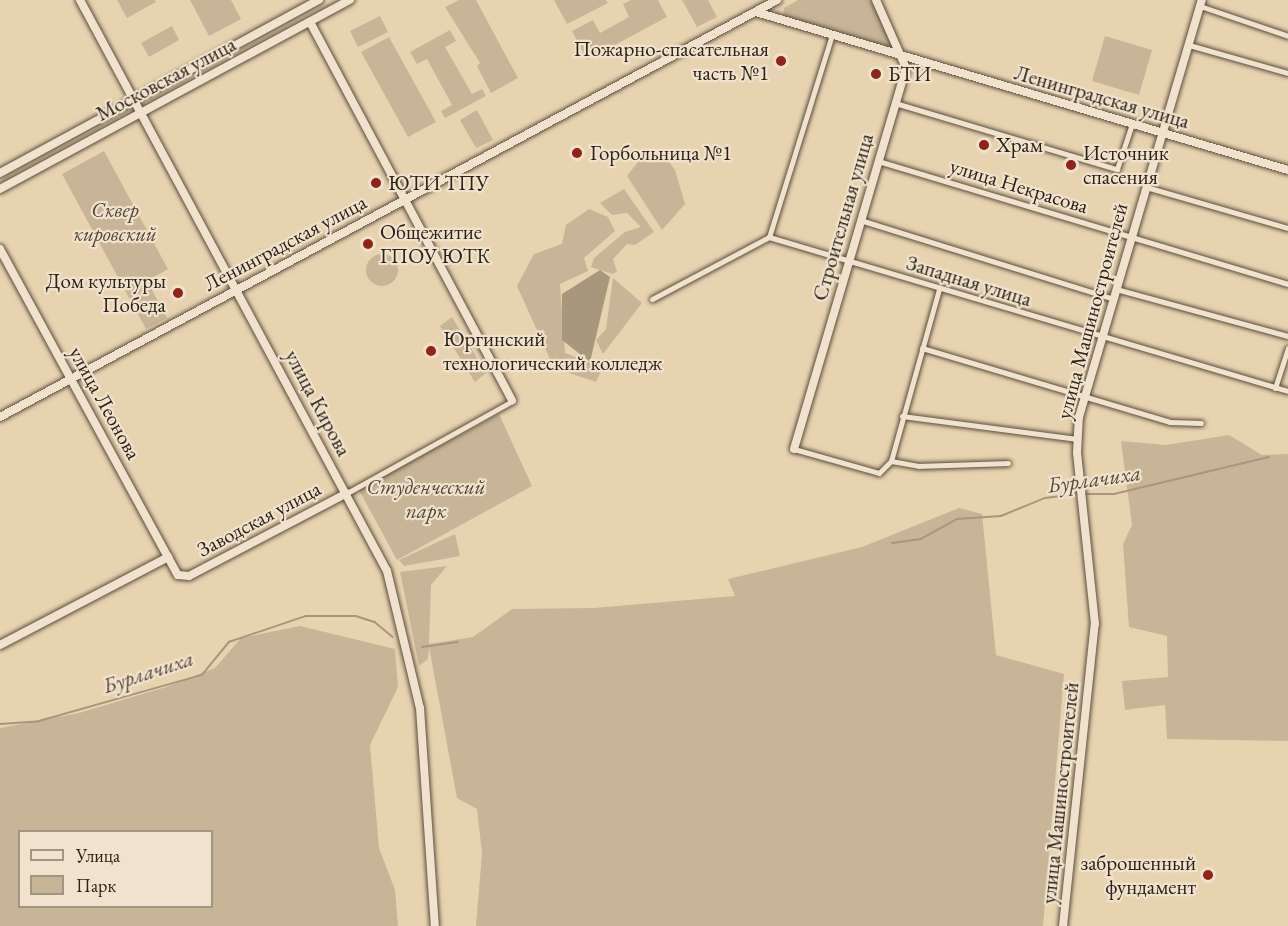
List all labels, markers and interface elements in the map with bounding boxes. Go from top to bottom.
street label: Московская улица [92,31,240,127]
place label: Пожарно-спасательная часть №1 [573,36,769,86]
marker: Пожарно-спасательная часть №1 [774,54,788,68]
street label: Ленинградская улица [1012,60,1192,134]
place label: БТИ [888,61,931,87]
marker: БТИ [869,67,883,81]
street label: Строительная улица [807,130,879,304]
place label: Храм [996,132,1043,158]
marker: Храм [977,138,991,152]
place label: Горбольница №1 [590,140,732,166]
place label: Источник спасения [1083,140,1169,190]
marker: Горбольница №1 [568,144,586,162]
street label: улица Некрасова [947,153,1091,219]
marker: Источник спасения [1064,158,1078,172]
place label: ЮТИ ТПУ [388,170,489,196]
marker: ЮТИ ТПУ [369,176,383,190]
street label: Ленинградская улица [199,189,371,297]
park label: Сквер кировский [73,197,157,247]
street label: улица Машиностроителей [1051,200,1133,422]
place label: Общежитие ГПОУ ЮТК [380,219,490,269]
marker: Общежитие ГПОУ ЮТК [361,237,375,251]
street label: Западная улица [903,250,1035,312]
place label: Дом культуры Победа [46,268,166,318]
marker: Дом культуры Победа [171,286,185,300]
place label: Юргинский технологический колледж [443,326,663,376]
street label: улица Леонова [64,342,146,464]
marker: Юргинский технологический колледж [424,344,438,358]
street label: улица Кирова [279,346,357,460]
water label: Бурлачиха [1046,459,1142,499]
park label: Студенческий парк [366,474,486,524]
street label: Заводская улица [193,476,325,562]
water label: Бурлачиха [99,645,197,699]
street label: улица Машиностроителей [1036,681,1084,905]
legend [18,830,213,908]
text: Улица [76,844,120,867]
place label: заброшенный фундамент [1080,850,1196,900]
marker: заброшенный фундамент [1201,868,1215,882]
text: Парк [76,874,116,897]

